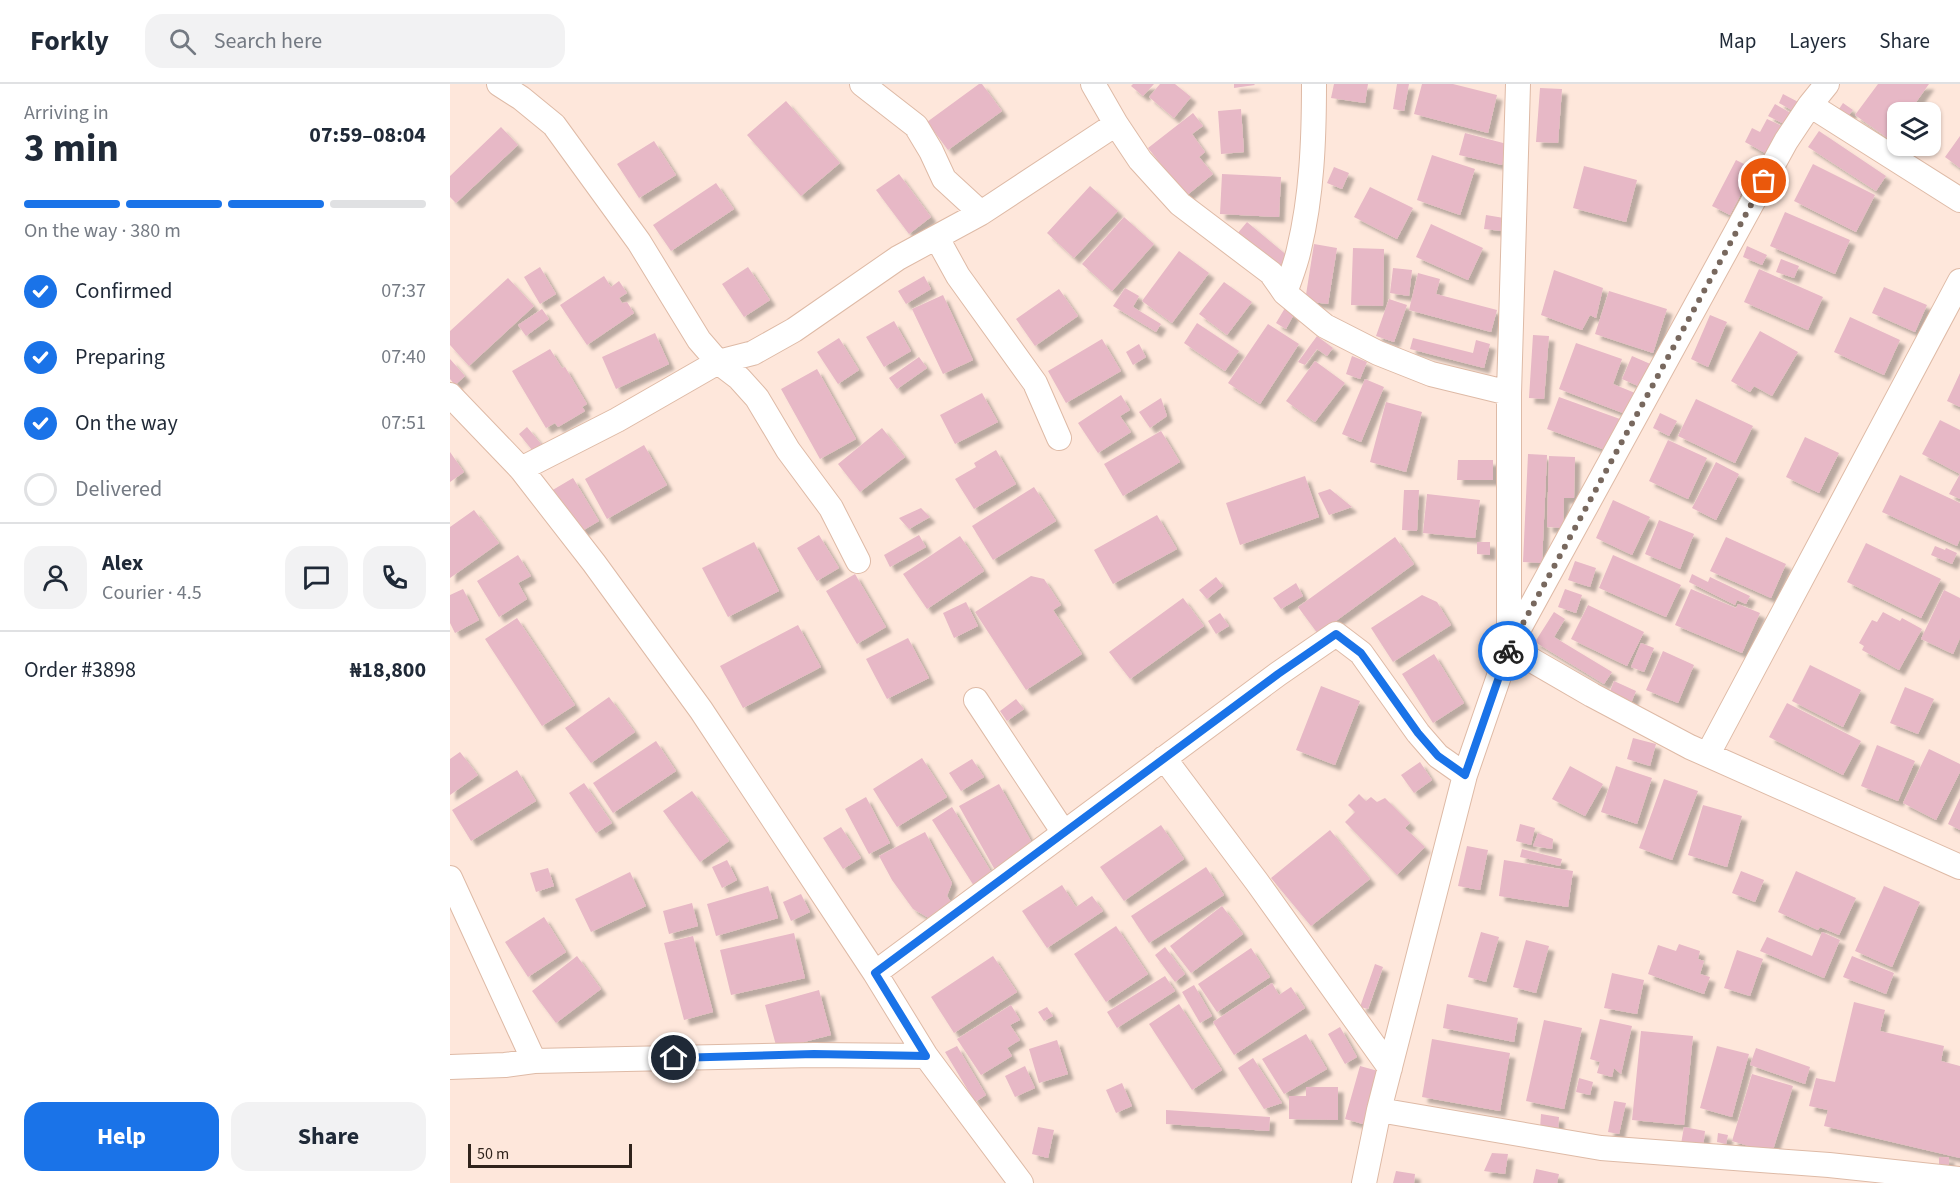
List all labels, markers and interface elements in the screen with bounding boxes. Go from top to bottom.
search box [145,14,565,68]
text: Forkly [30,21,109,61]
icon: search [166,25,199,58]
text: Search here [214,25,322,57]
text: Map [1719,26,1756,56]
text: Layers [1789,26,1846,56]
text: Share [1879,26,1930,56]
text: Arriving in [24,99,109,127]
map controls [1887,102,1941,156]
button: layers [1887,102,1941,156]
text: 07:59–08:04 [309,119,426,151]
text: 3 min [24,121,119,177]
pin [1738,155,1789,206]
icon: bag [1747,164,1780,197]
text: On the way · 380 m [24,217,181,245]
icon: check [24,275,57,308]
text: Confirmed [75,275,172,307]
text: 07:37 [381,277,426,305]
icon: check [24,341,57,374]
text: Preparing [75,341,165,373]
text: 07:40 [381,343,426,371]
icon: check [24,407,57,440]
text: On the way [75,407,178,439]
text: 07:51 [381,409,426,437]
text: Delivered [75,473,162,505]
button: person [24,546,87,609]
button: chat [285,546,348,609]
button: phone [363,546,426,609]
text: Alex [102,547,143,579]
text: Courier · 4.5 [102,579,202,607]
courier [1478,621,1538,681]
icon: bike [1492,635,1525,668]
text: Order #3898 [24,654,136,686]
text: ₦18,800 [350,654,426,686]
pin [648,1032,699,1083]
icon: home [657,1041,690,1074]
button: Help [24,1102,219,1171]
button: Share [231,1102,426,1171]
scale bar [468,1141,632,1168]
text: 50 m [477,1143,509,1165]

